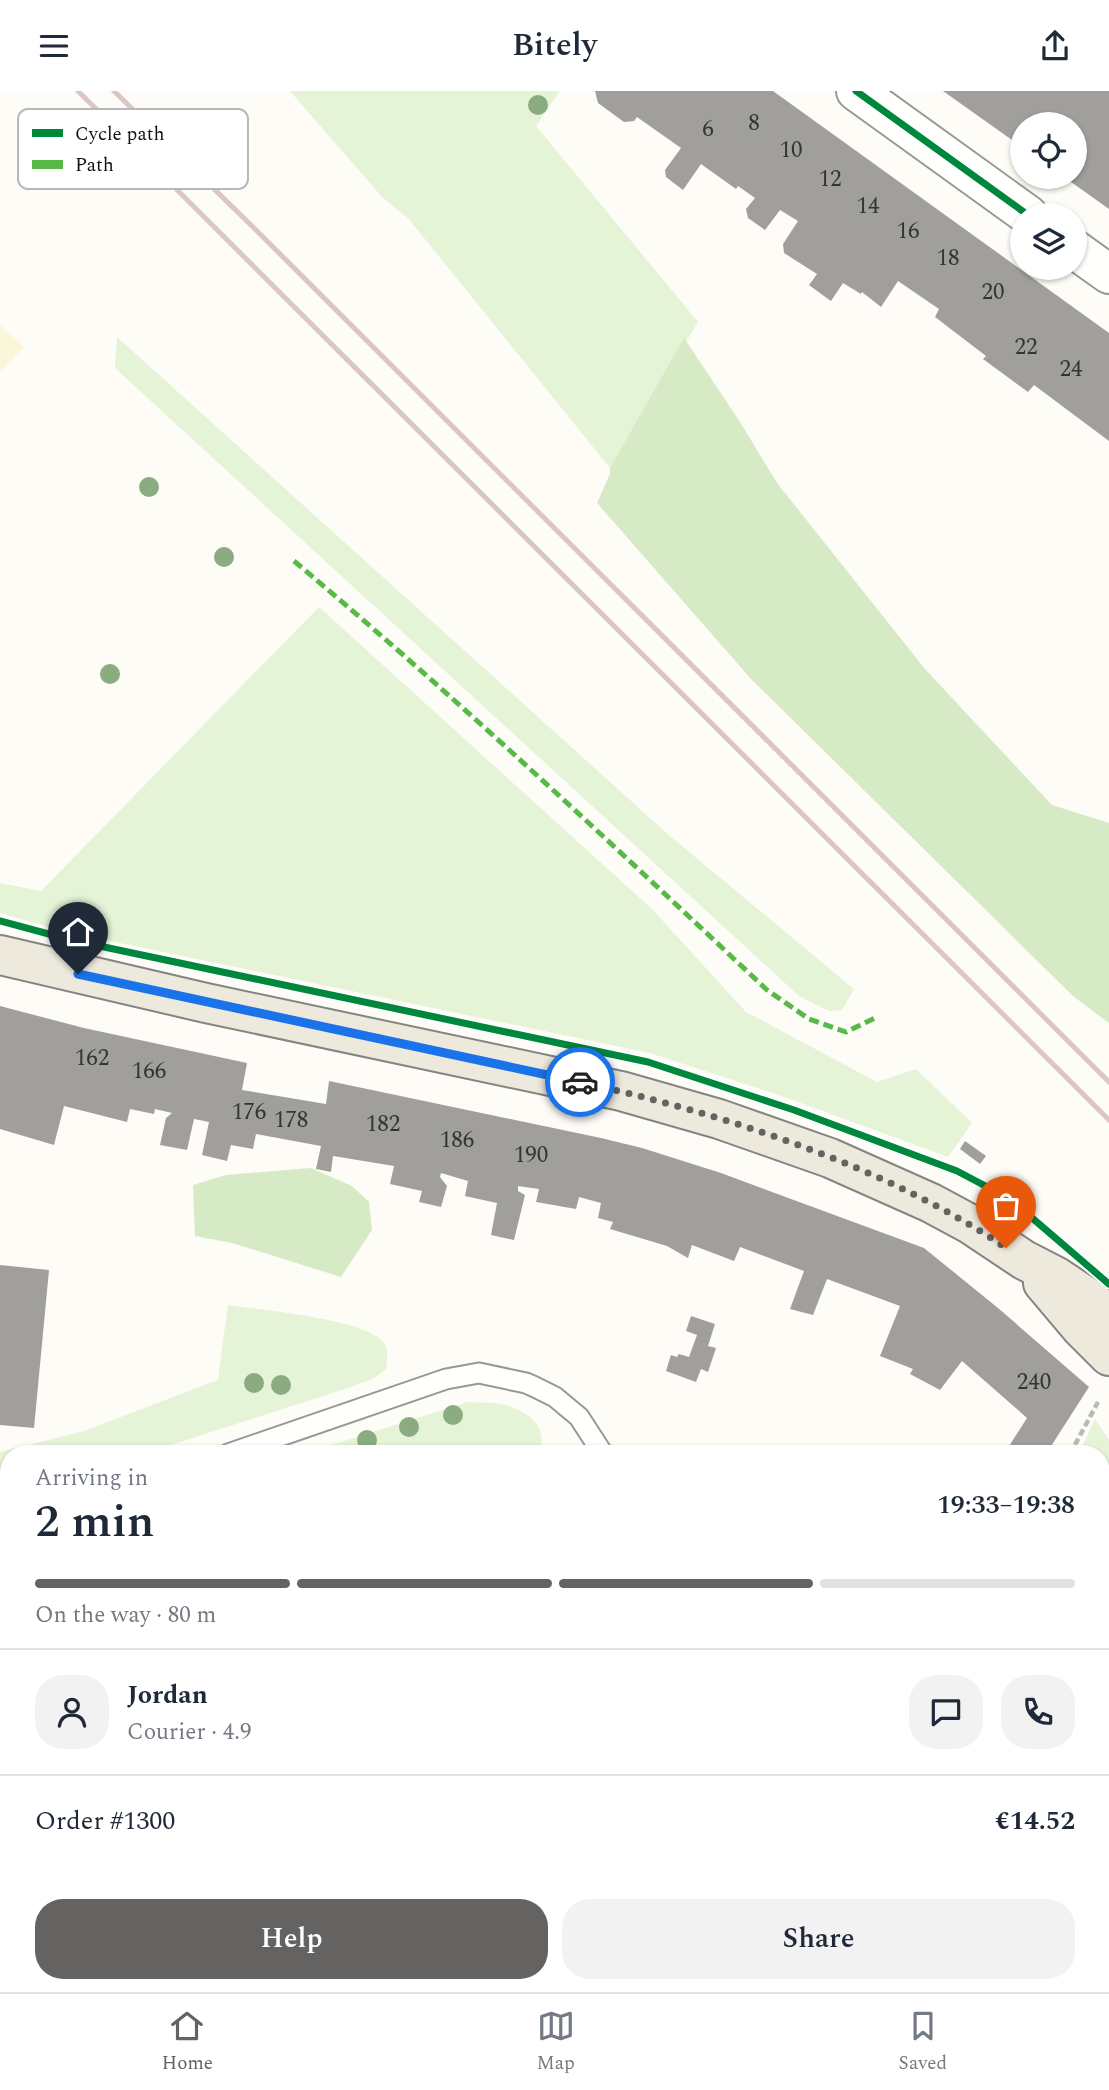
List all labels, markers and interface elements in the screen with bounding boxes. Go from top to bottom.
text: Bitely [512,21,597,70]
icon: menu [35,27,73,65]
icon: share [1036,27,1074,65]
house number: 8 [748,106,760,141]
legend [18,109,248,189]
house number: 6 [702,112,714,147]
map controls [1010,112,1087,280]
button: locate [1010,112,1087,189]
text: Cycle path [75,120,165,149]
house number: 10 [780,133,803,168]
text: Path [75,151,114,180]
house number: 12 [819,162,842,197]
house number: 14 [857,189,880,224]
button: layers [1010,203,1087,280]
house number: 16 [897,214,920,249]
house number: 18 [937,241,960,276]
house number: 20 [982,275,1005,310]
house number: 22 [1015,330,1038,365]
house number: 24 [1060,352,1083,387]
pin [48,902,108,974]
icon: home [59,913,97,951]
house number: 162 [75,1041,109,1076]
courier [545,1047,615,1117]
house number: 166 [132,1054,166,1089]
icon: car [561,1063,599,1101]
house number: 176 [232,1095,266,1130]
house number: 178 [274,1103,308,1138]
house number: 182 [366,1107,400,1142]
house number: 186 [440,1123,474,1158]
house number: 190 [514,1138,548,1173]
pin [976,1176,1036,1248]
icon: bag [987,1187,1025,1225]
house number: 240 [1017,1365,1051,1400]
text: Arriving in [35,1461,148,1496]
text: 19:33–19:38 [937,1485,1075,1525]
text: 2 min [35,1487,154,1557]
text: On the way · 80 m [35,1598,216,1633]
button: person [35,1675,109,1749]
text: Jordan [127,1675,208,1715]
button: chat [909,1675,983,1749]
button: phone [1001,1675,1075,1749]
text: Courier · 4.9 [127,1715,252,1750]
text: Order #1300 [35,1801,175,1841]
text: €14.52 [995,1801,1075,1841]
button: Help [35,1899,548,1979]
button: Share [562,1899,1075,1979]
tab: Home [162,2007,213,2078]
tab: Map [537,2007,575,2078]
tab: Saved [898,2007,947,2078]

